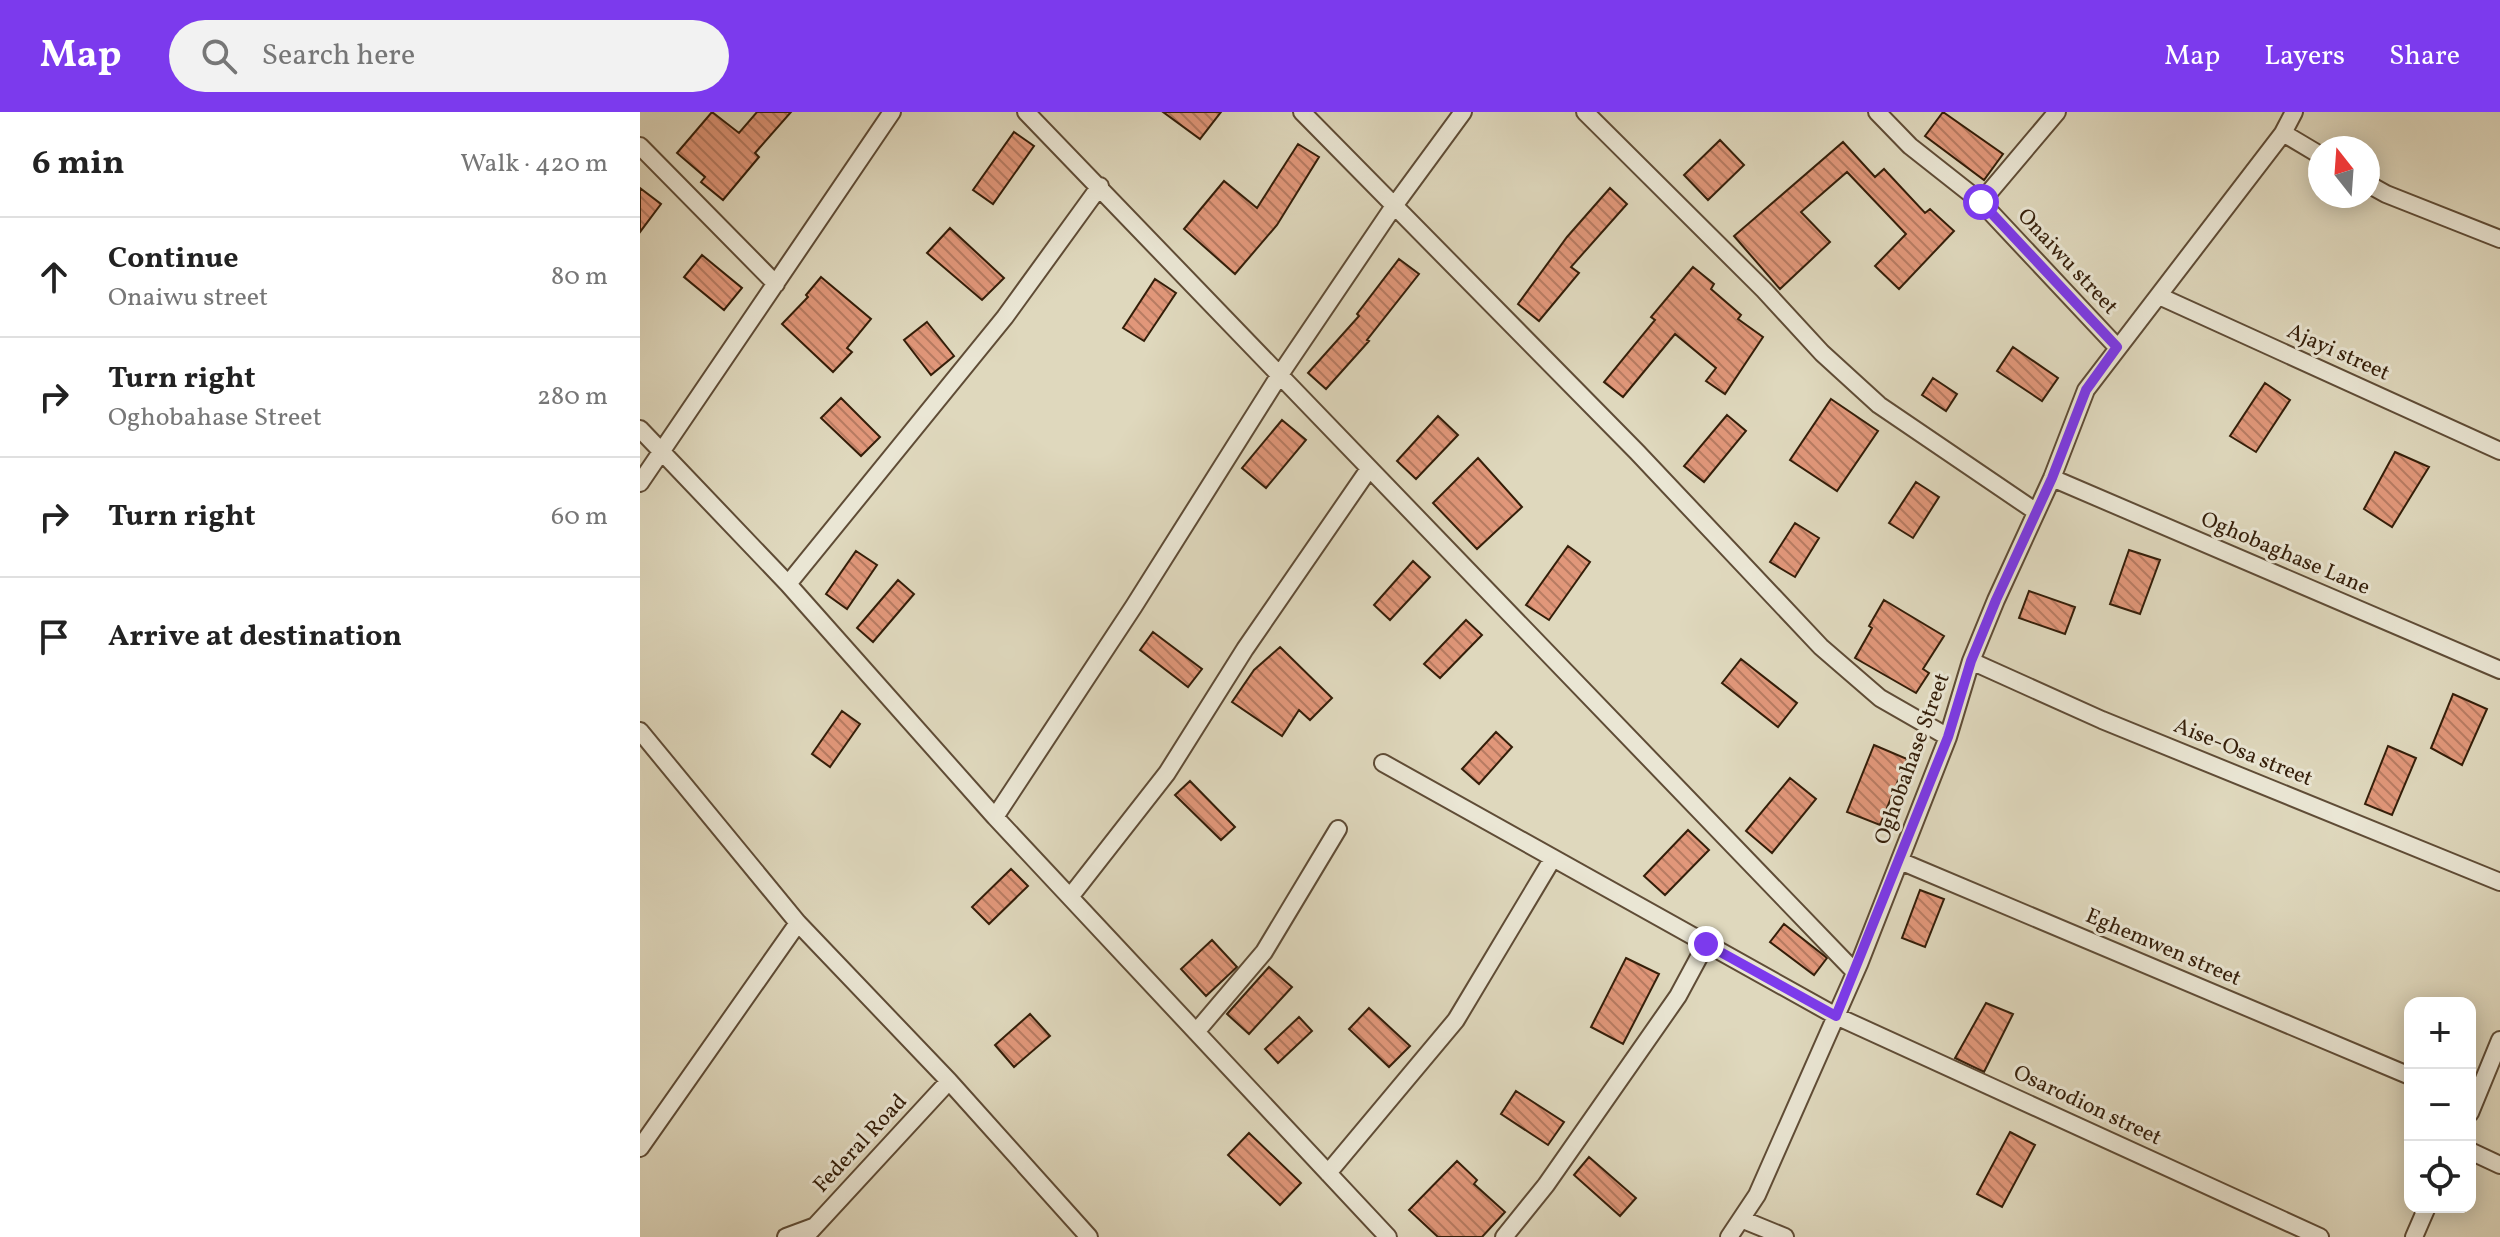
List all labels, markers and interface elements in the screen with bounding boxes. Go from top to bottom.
search box [169,20,729,92]
text: Map [40,30,121,83]
icon: search [197,34,241,78]
text: Search here [261,35,415,77]
text: Map [2164,37,2220,76]
text: Layers [2264,37,2345,76]
text: Share [2389,37,2460,76]
north arrow [2308,136,2380,208]
text: 6 min [32,141,125,188]
text: Walk · 420 m [460,146,608,182]
route start [1963,184,1999,220]
street label: Onaiwu street [2009,202,2125,322]
text: Continue [108,238,239,280]
icon: ahead [32,255,76,299]
text: 80 m [551,259,608,295]
text: Onaiwu street [108,280,268,316]
street label: Ajayi street [2282,317,2395,390]
text: Turn right [108,358,256,400]
icon: right [32,375,76,419]
text: 280 m [537,379,608,415]
text: Oghobahase Street [108,400,322,436]
icon: right [32,495,76,539]
text: Turn right [108,496,256,538]
text: 60 m [551,499,608,535]
street label: Oghobaghase Lane [2195,504,2375,604]
icon: arrive [32,615,76,659]
text: Arrive at destination [108,616,402,658]
street label: Oghobahase Street [1868,668,1959,849]
street label: Aise-Osa street [2169,711,2317,795]
street label: Eghemwen street [2080,901,2246,995]
route end [1688,926,1724,962]
map controls [2404,997,2476,1213]
button: + [2404,997,2476,1069]
street label: Osarodion street [2008,1058,2167,1154]
button: − [2404,1069,2476,1141]
street label: Federal Road [807,1088,915,1200]
button: locate [2404,1141,2476,1213]

